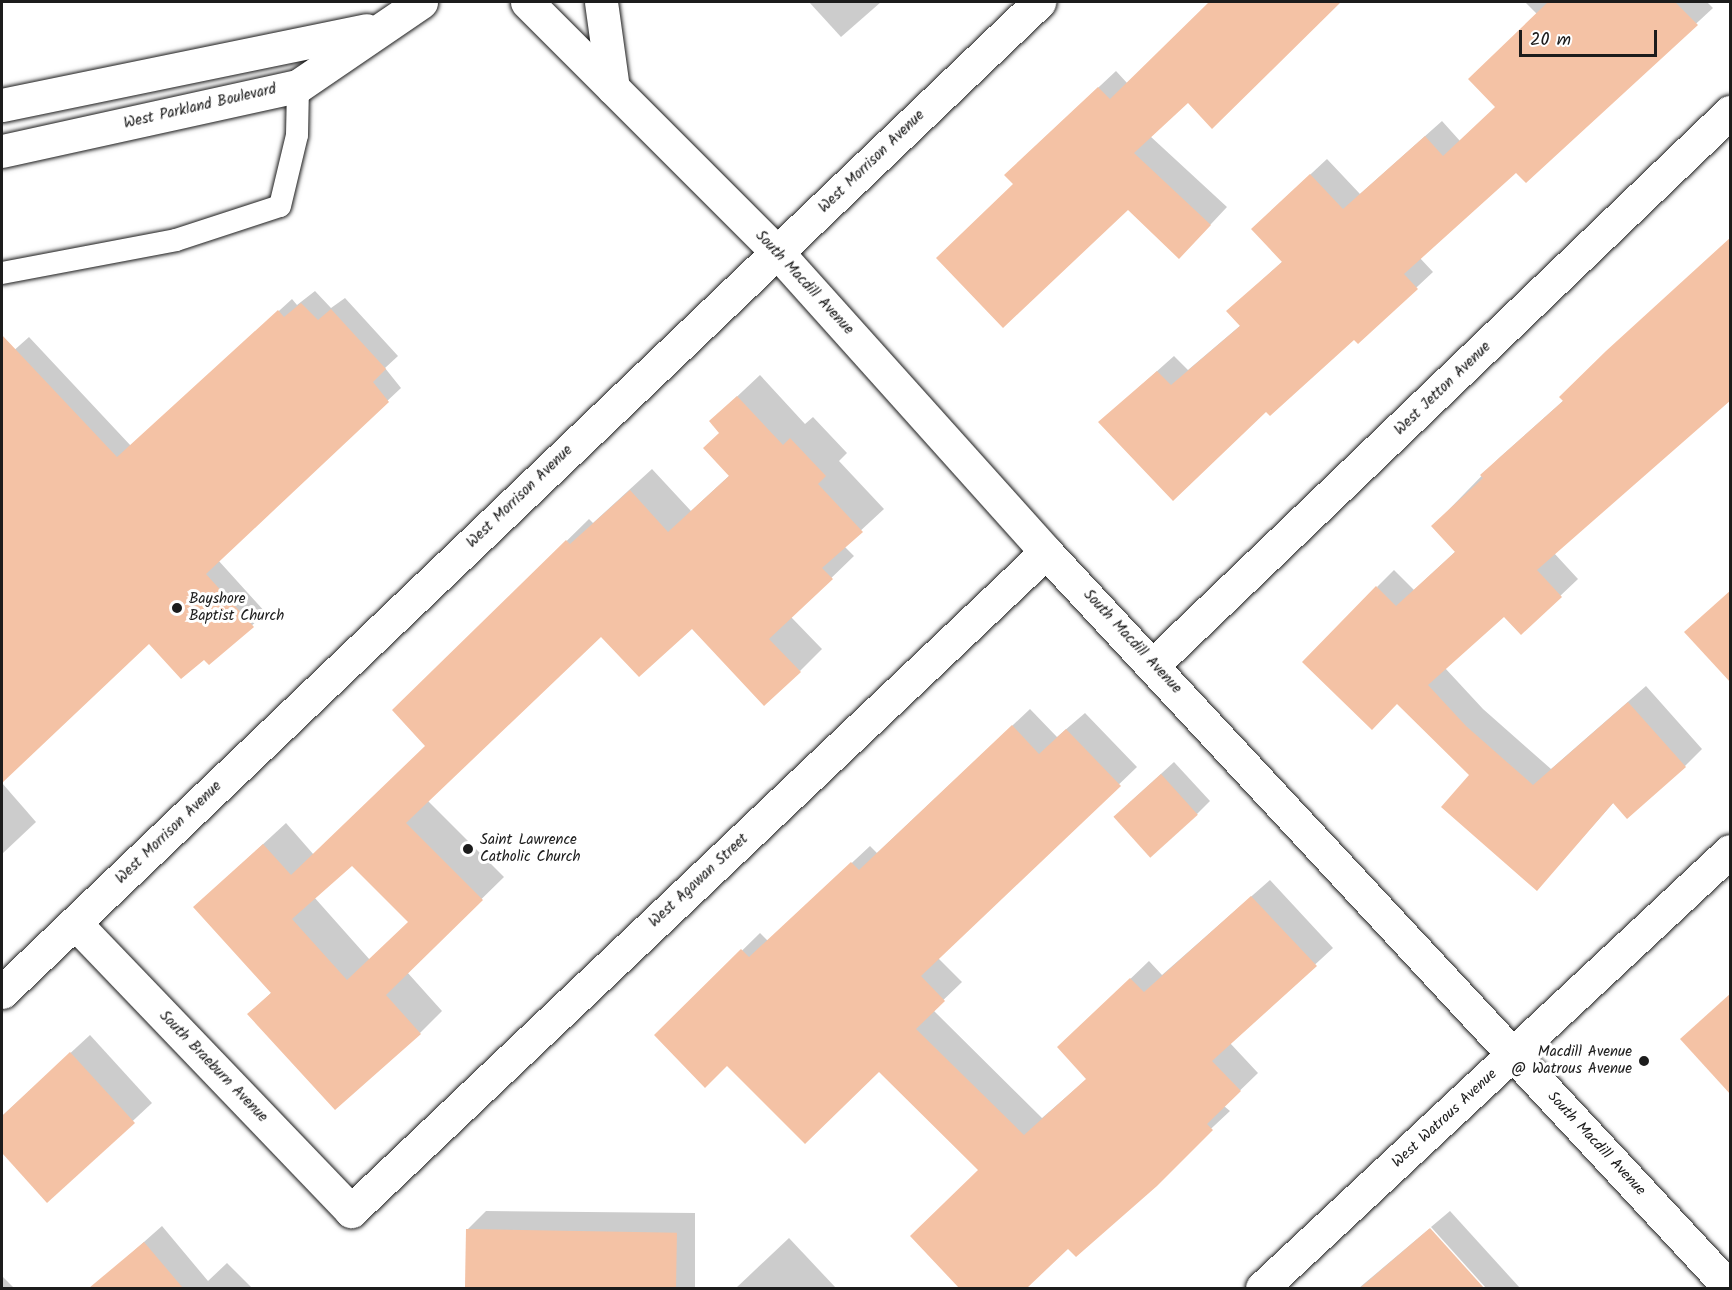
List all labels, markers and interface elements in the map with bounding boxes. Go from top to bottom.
scale bar [1522,18,1660,56]
text: 20 m [1530,26,1571,55]
street label: West Parkland Boulevard [122,81,278,133]
street label: West Morrison Avenue [815,107,929,217]
street label: South Macdill Avenue [751,227,857,339]
street label: West Jetton Avenue [1391,338,1495,440]
street label: West Morrison Avenue [463,442,577,552]
street label: South Macdill Avenue [1079,586,1185,698]
place label: Bayshore Baptist Church [189,590,284,625]
marker: Bayshore Baptist Church [170,601,184,615]
street label: West Morrison Avenue [112,778,226,888]
street label: West Agawan Street [646,830,752,932]
place label: Saint Lawrence Catholic Church [480,831,581,866]
marker: Saint Lawrence Catholic Church [461,842,475,856]
street label: South Braeburn Avenue [155,1007,271,1127]
place label: Macdill Avenue @ Watrous Avenue [1511,1043,1632,1078]
marker: Macdill Avenue @ Watrous Avenue [1637,1054,1651,1068]
street label: West Watrous Avenue [1389,1066,1501,1172]
street label: South Macdill Avenue [1543,1088,1649,1200]

